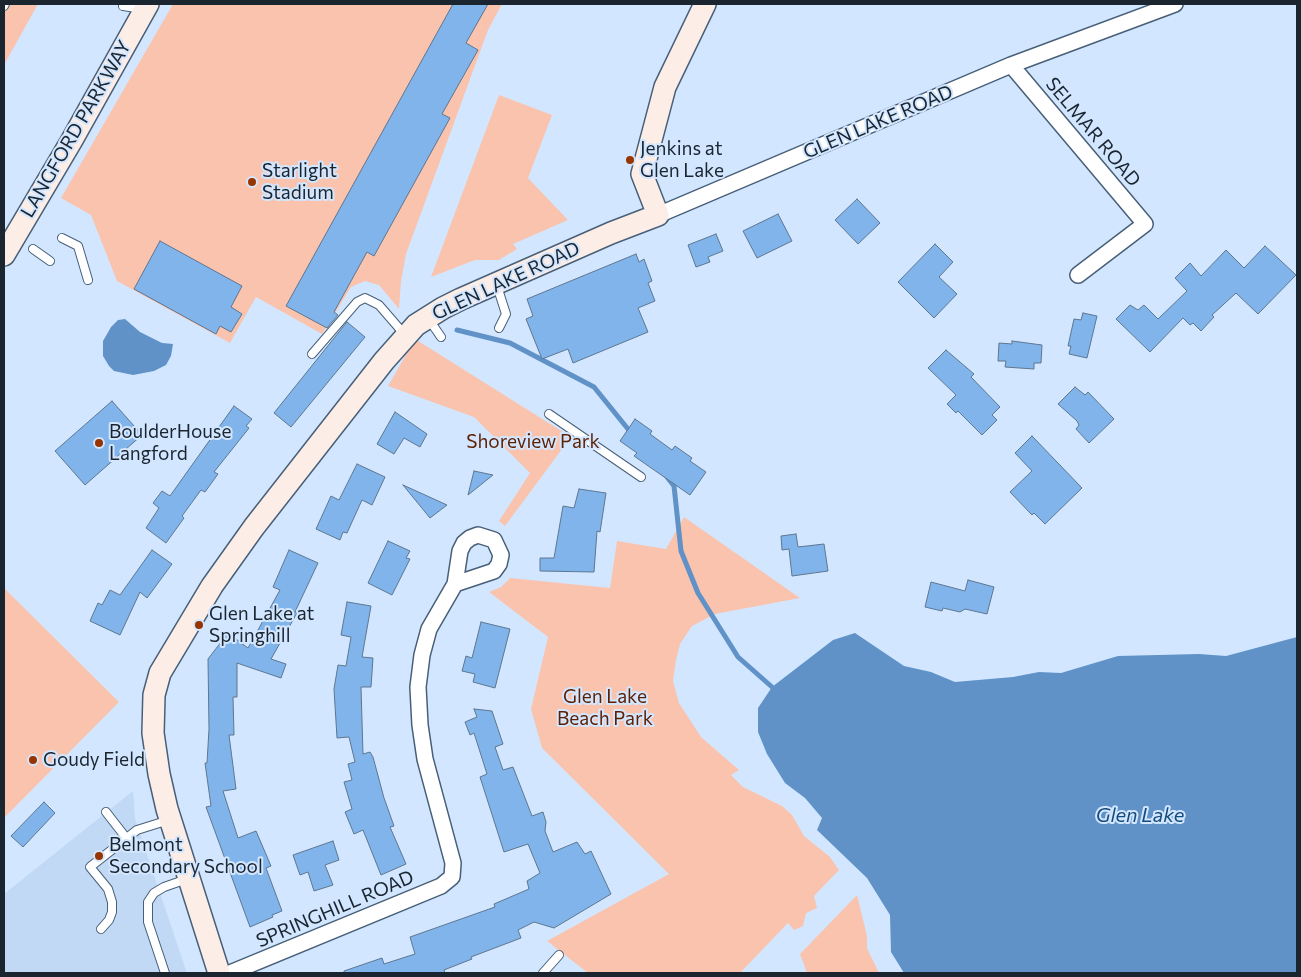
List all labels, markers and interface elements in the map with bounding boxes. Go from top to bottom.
street label: LANGFORD PARKWAY [16,37,136,221]
street label: SELMAR ROAD [1041,73,1145,191]
street label: GLEN LAKE ROAD [800,80,956,164]
place label: Jenkins at Glen Lake [640,138,724,182]
marker: Jenkins at Glen Lake [624,154,636,166]
place label: Starlight Stadium [262,160,337,204]
marker: Starlight Stadium [246,176,258,188]
street label: GLEN LAKE ROAD [429,237,583,325]
place label: BoulderHouse Langford [109,421,232,465]
park label: Shoreview Park [466,431,600,453]
marker: BoulderHouse Langford [93,437,105,449]
place label: Glen Lake at Springhill [209,603,314,647]
marker: Glen Lake at Springhill [193,619,205,631]
park label: Glen Lake Beach Park [557,686,653,730]
place label: Goudy Field [43,749,145,771]
marker: Goudy Field [27,754,39,766]
water label: Glen Lake [1096,803,1184,827]
place label: Belmont Secondary School [109,834,263,878]
marker: Belmont Secondary School [93,850,105,862]
street label: SPRINGHILL ROAD [253,866,417,952]

